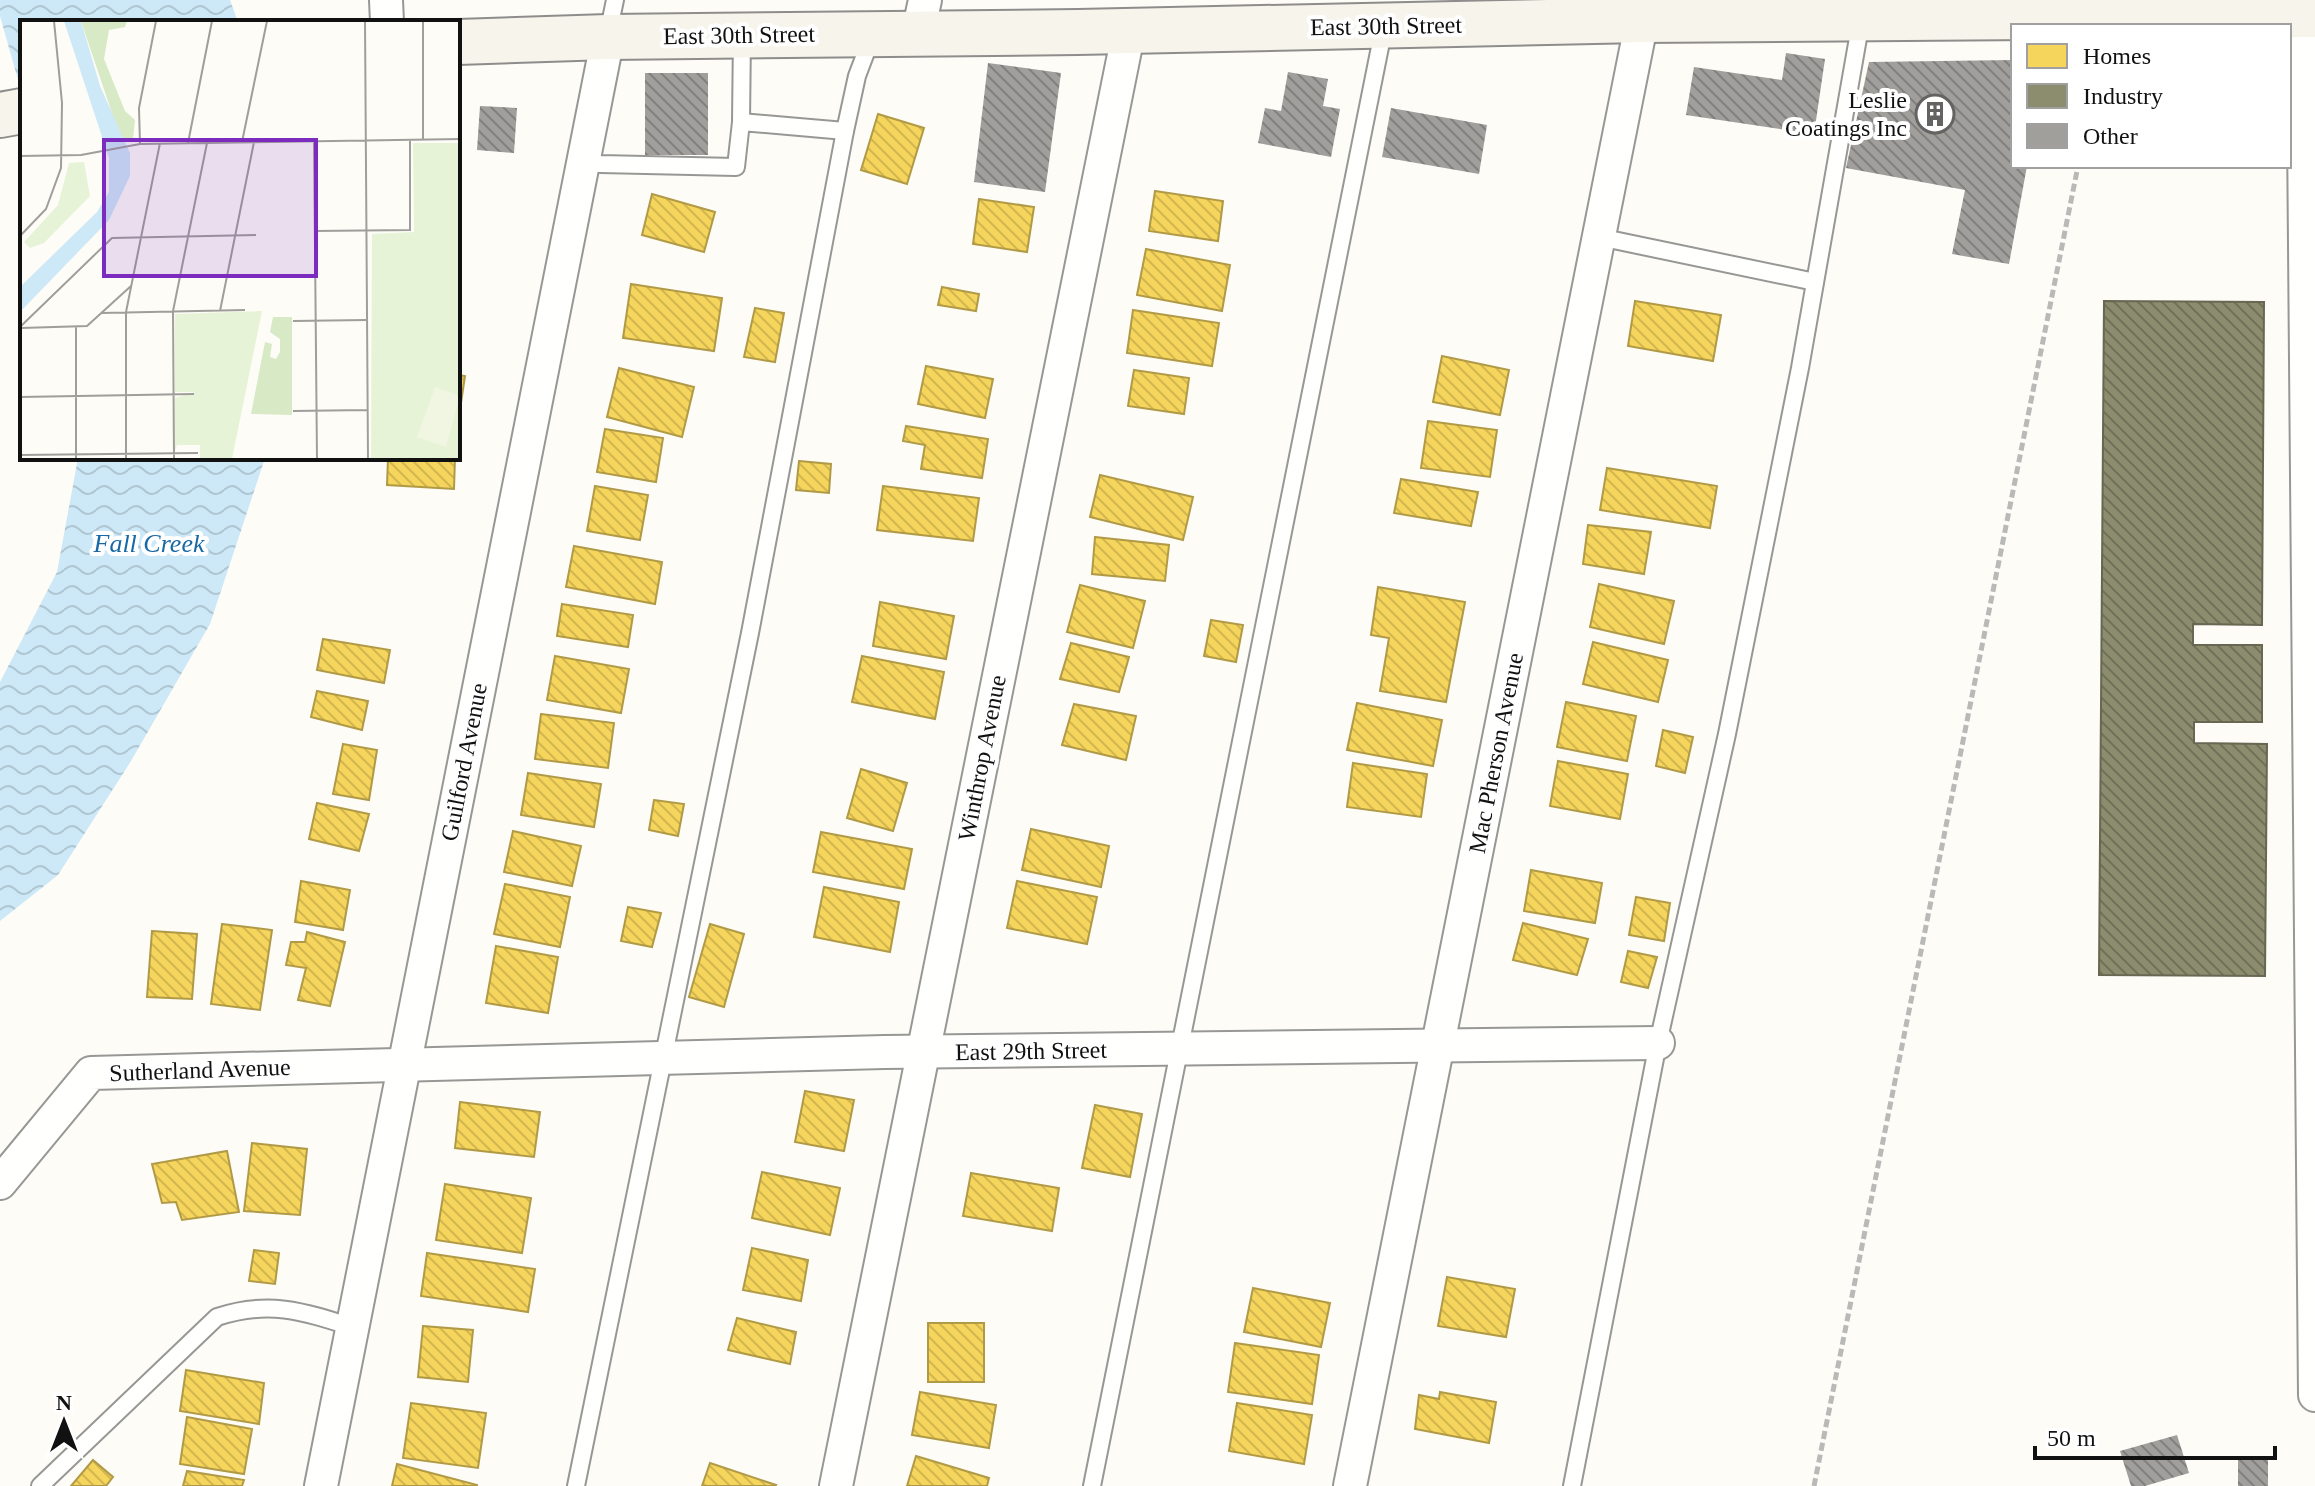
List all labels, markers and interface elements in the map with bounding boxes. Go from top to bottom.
street label: East 30th Street [1310,12,1463,40]
inset map [20,20,460,460]
street label: East 30th Street [663,21,816,49]
legend [2011,24,2291,168]
text: Homes [2083,43,2151,69]
text: Industry [2083,83,2163,109]
place label: Leslie Coatings Inc [1785,87,1907,141]
building icon: Leslie Coatings Inc [1914,93,1956,135]
text: Other [2083,123,2138,149]
water label: Fall Creek [93,529,205,558]
street label: Mac Pherson Avenue [1464,651,1528,855]
street label: Winthrop Avenue [953,673,1011,843]
street label: Guilford Avenue [436,681,492,843]
street label: East 29th Street [955,1037,1108,1065]
street label: Sutherland Avenue [109,1054,291,1086]
north arrow [24,1382,104,1462]
text: N [56,1390,72,1415]
scale bar [2035,1410,2275,1460]
text: 50 m [2047,1425,2096,1451]

